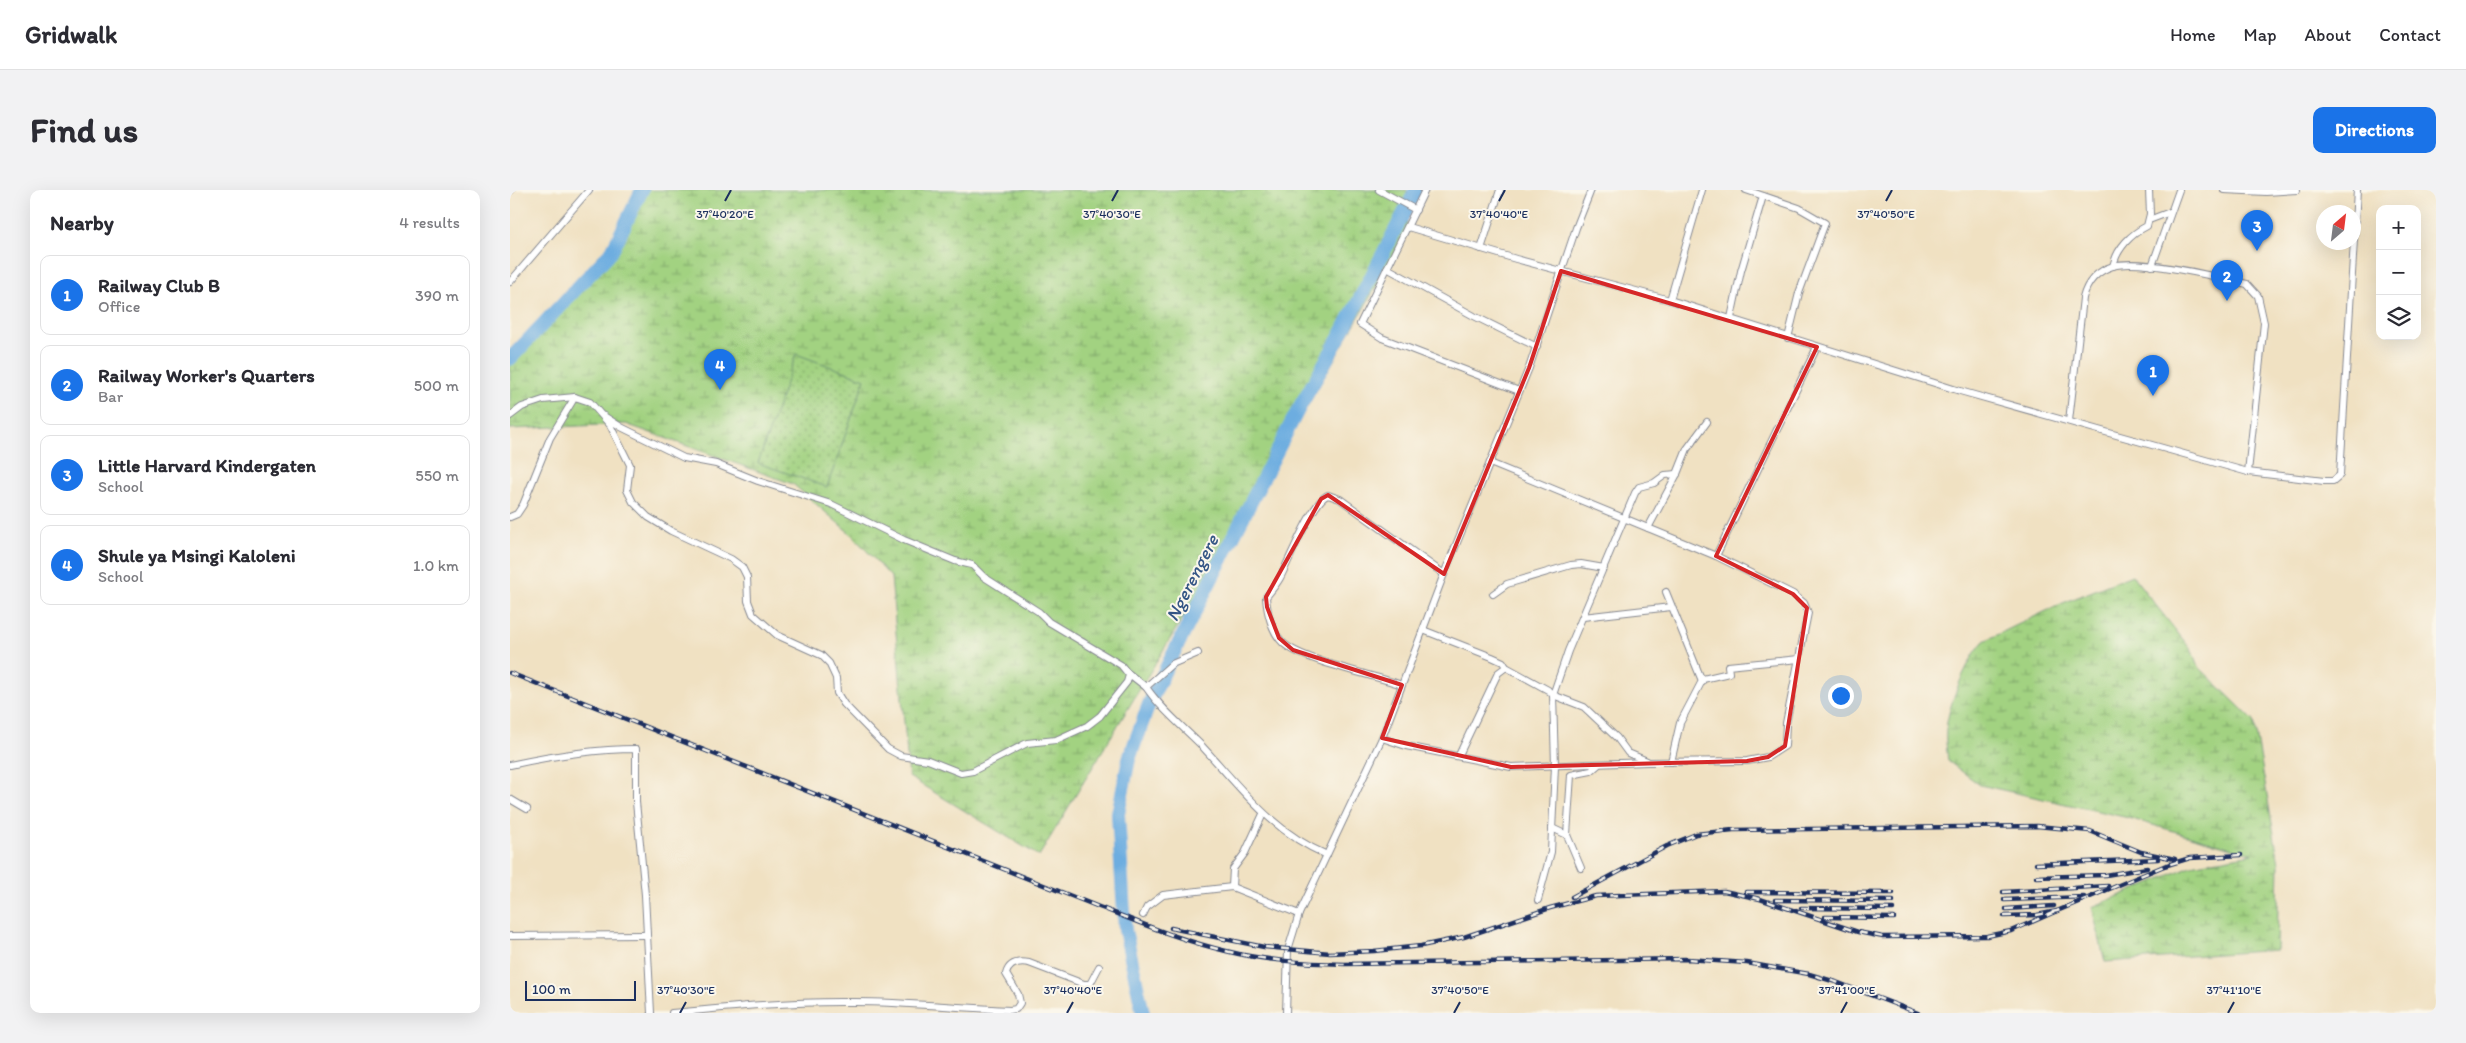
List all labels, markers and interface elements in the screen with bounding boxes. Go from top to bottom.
text: Gridwalk [25,20,117,49]
text: Home [2170,24,2216,46]
text: Map [2244,24,2277,46]
text: About [2305,24,2351,46]
text: Contact [2379,24,2441,46]
button: Directions [2313,107,2436,153]
text: Find us [30,109,138,151]
north arrow [2316,205,2361,250]
map controls [2376,205,2421,340]
button: + [2376,205,2421,250]
text: 37°40'20"E [696,207,754,221]
text: 37°40'30"E [1083,207,1141,221]
text: 37°40'40"E [1470,207,1529,221]
text: 37°40'50"E [1857,207,1915,221]
text: Nearby [50,210,114,235]
pin: 3 [2241,210,2273,251]
text: 4 results [399,213,460,232]
button: − [2376,250,2421,295]
pin: 2 [2211,260,2243,301]
text: Railway Club B [98,274,220,297]
text: 1 [63,286,71,305]
text: 390 m [415,286,459,305]
button: layers [2376,295,2421,340]
text: Office [98,297,140,316]
pin: 4 [704,349,736,390]
pin: 1 [2137,355,2169,396]
text: Railway Worker's Quarters [98,364,315,387]
text: 2 [63,376,71,395]
text: 500 m [414,376,459,395]
text: Bar [98,387,123,406]
text: Little Harvard Kindergaten [98,454,316,477]
text: 3 [63,466,71,485]
text: 550 m [415,466,459,485]
text: School [98,477,144,496]
water label: Ngerengere [1160,530,1224,625]
text: Shule ya Msingi Kaloleni [98,544,296,567]
text: 4 [62,556,72,575]
text: 1.0 km [413,556,459,575]
text: School [98,567,144,586]
your location [1828,683,1854,709]
scale bar [525,978,636,1001]
text: 100 m [532,981,571,998]
text: 37°40'30"E [657,983,715,997]
text: 37°40'40"E [1044,983,1103,997]
text: 37°40'50"E [1431,983,1489,997]
text: 37°41'00"E [1819,983,1876,997]
text: 37°41'10"E [2206,983,2262,997]

